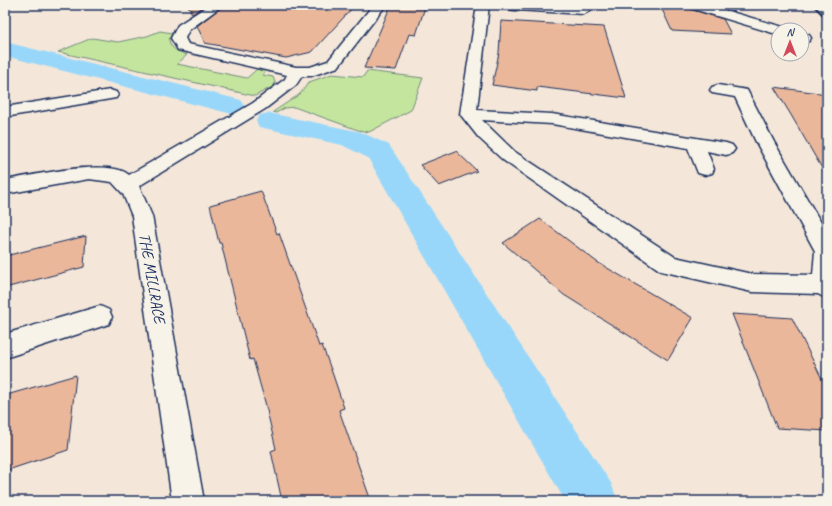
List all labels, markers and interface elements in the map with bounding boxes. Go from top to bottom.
north arrow [770,22,810,62]
text: N [787,25,796,39]
street label: THE MILLRACE [134,232,170,327]

